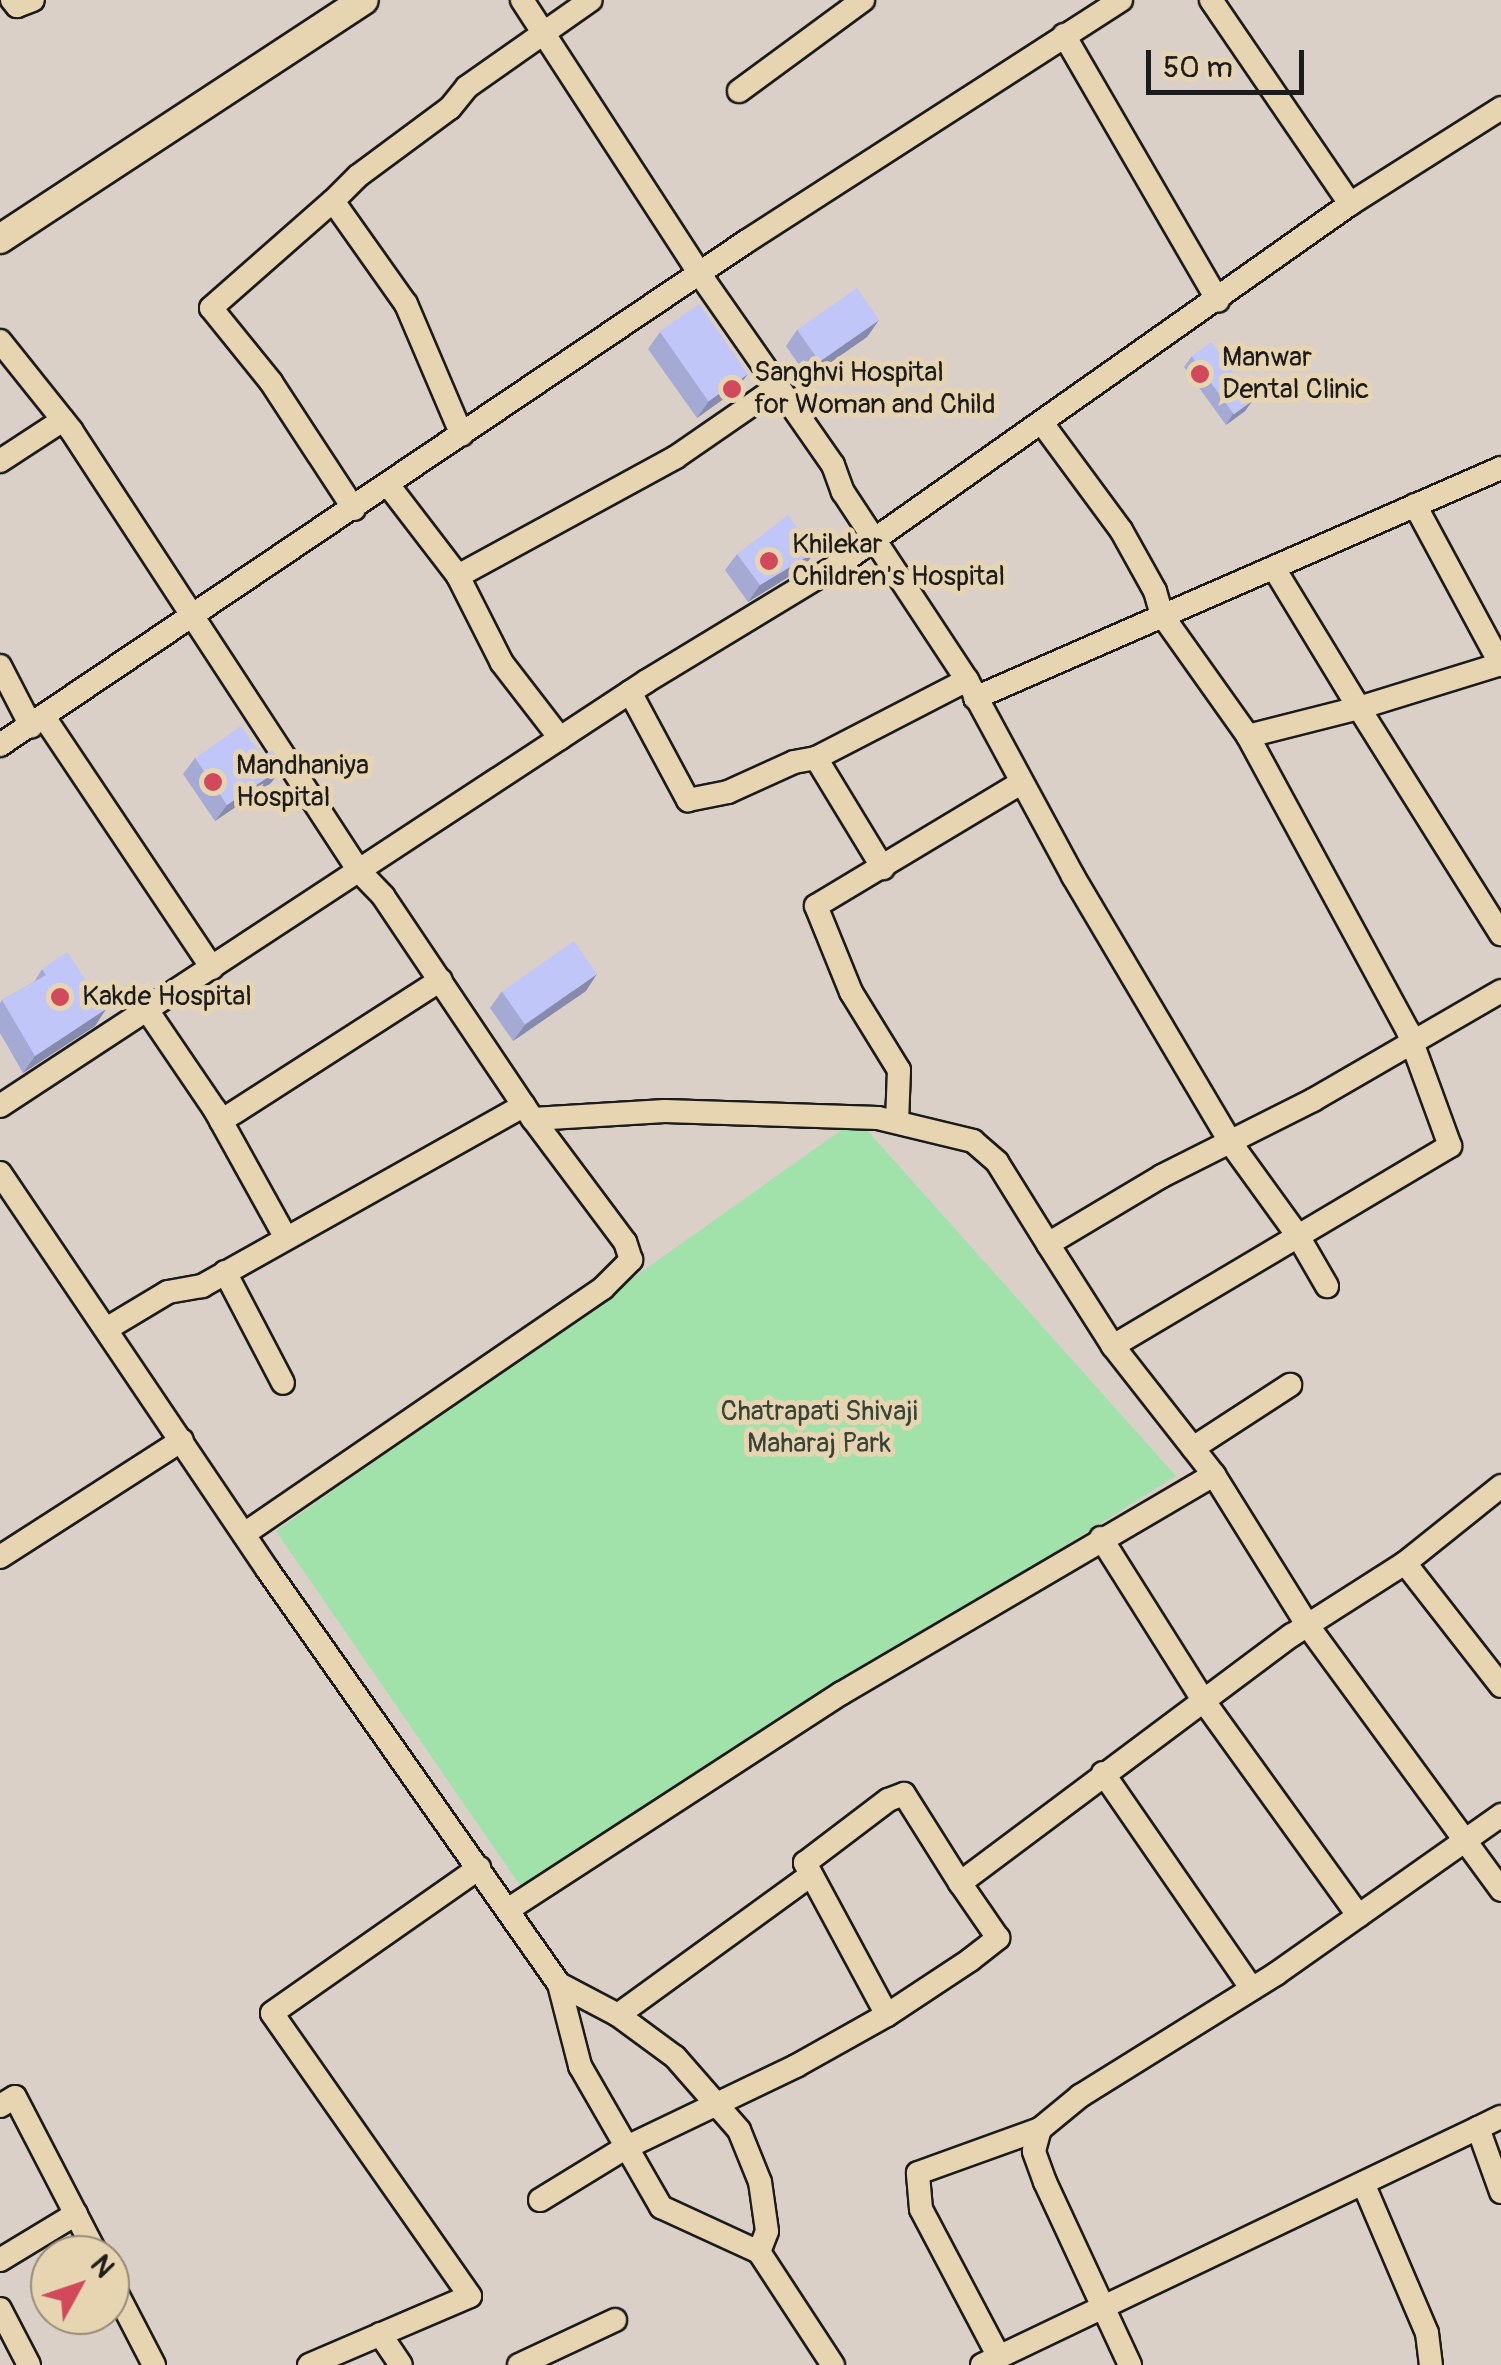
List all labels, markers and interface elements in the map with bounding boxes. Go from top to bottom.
scale bar [1151,30,1308,92]
text: 50 m [1163,49,1233,86]
place label: Manwar Dental Clinic [1222,341,1369,407]
place label: Sanghvi Hospital for Woman and Child [754,356,996,422]
marker: Manwar Dental Clinic [1187,361,1213,387]
marker: Sanghvi Hospital for Woman and Child [719,376,745,402]
place label: Khilekar Children's Hospital [792,528,1005,594]
marker: Khilekar Children's Hospital [756,548,782,574]
place label: Mandhaniya Hospital [236,749,369,815]
marker: Mandhaniya Hospital [200,769,226,795]
place label: Kakde Hospital [82,980,252,1014]
marker: Kakde Hospital [47,984,73,1010]
park label: Chatrapati Shivaji Maharaj Park [720,1395,918,1461]
north arrow [30,2235,130,2335]
text: N [82,2248,121,2285]

